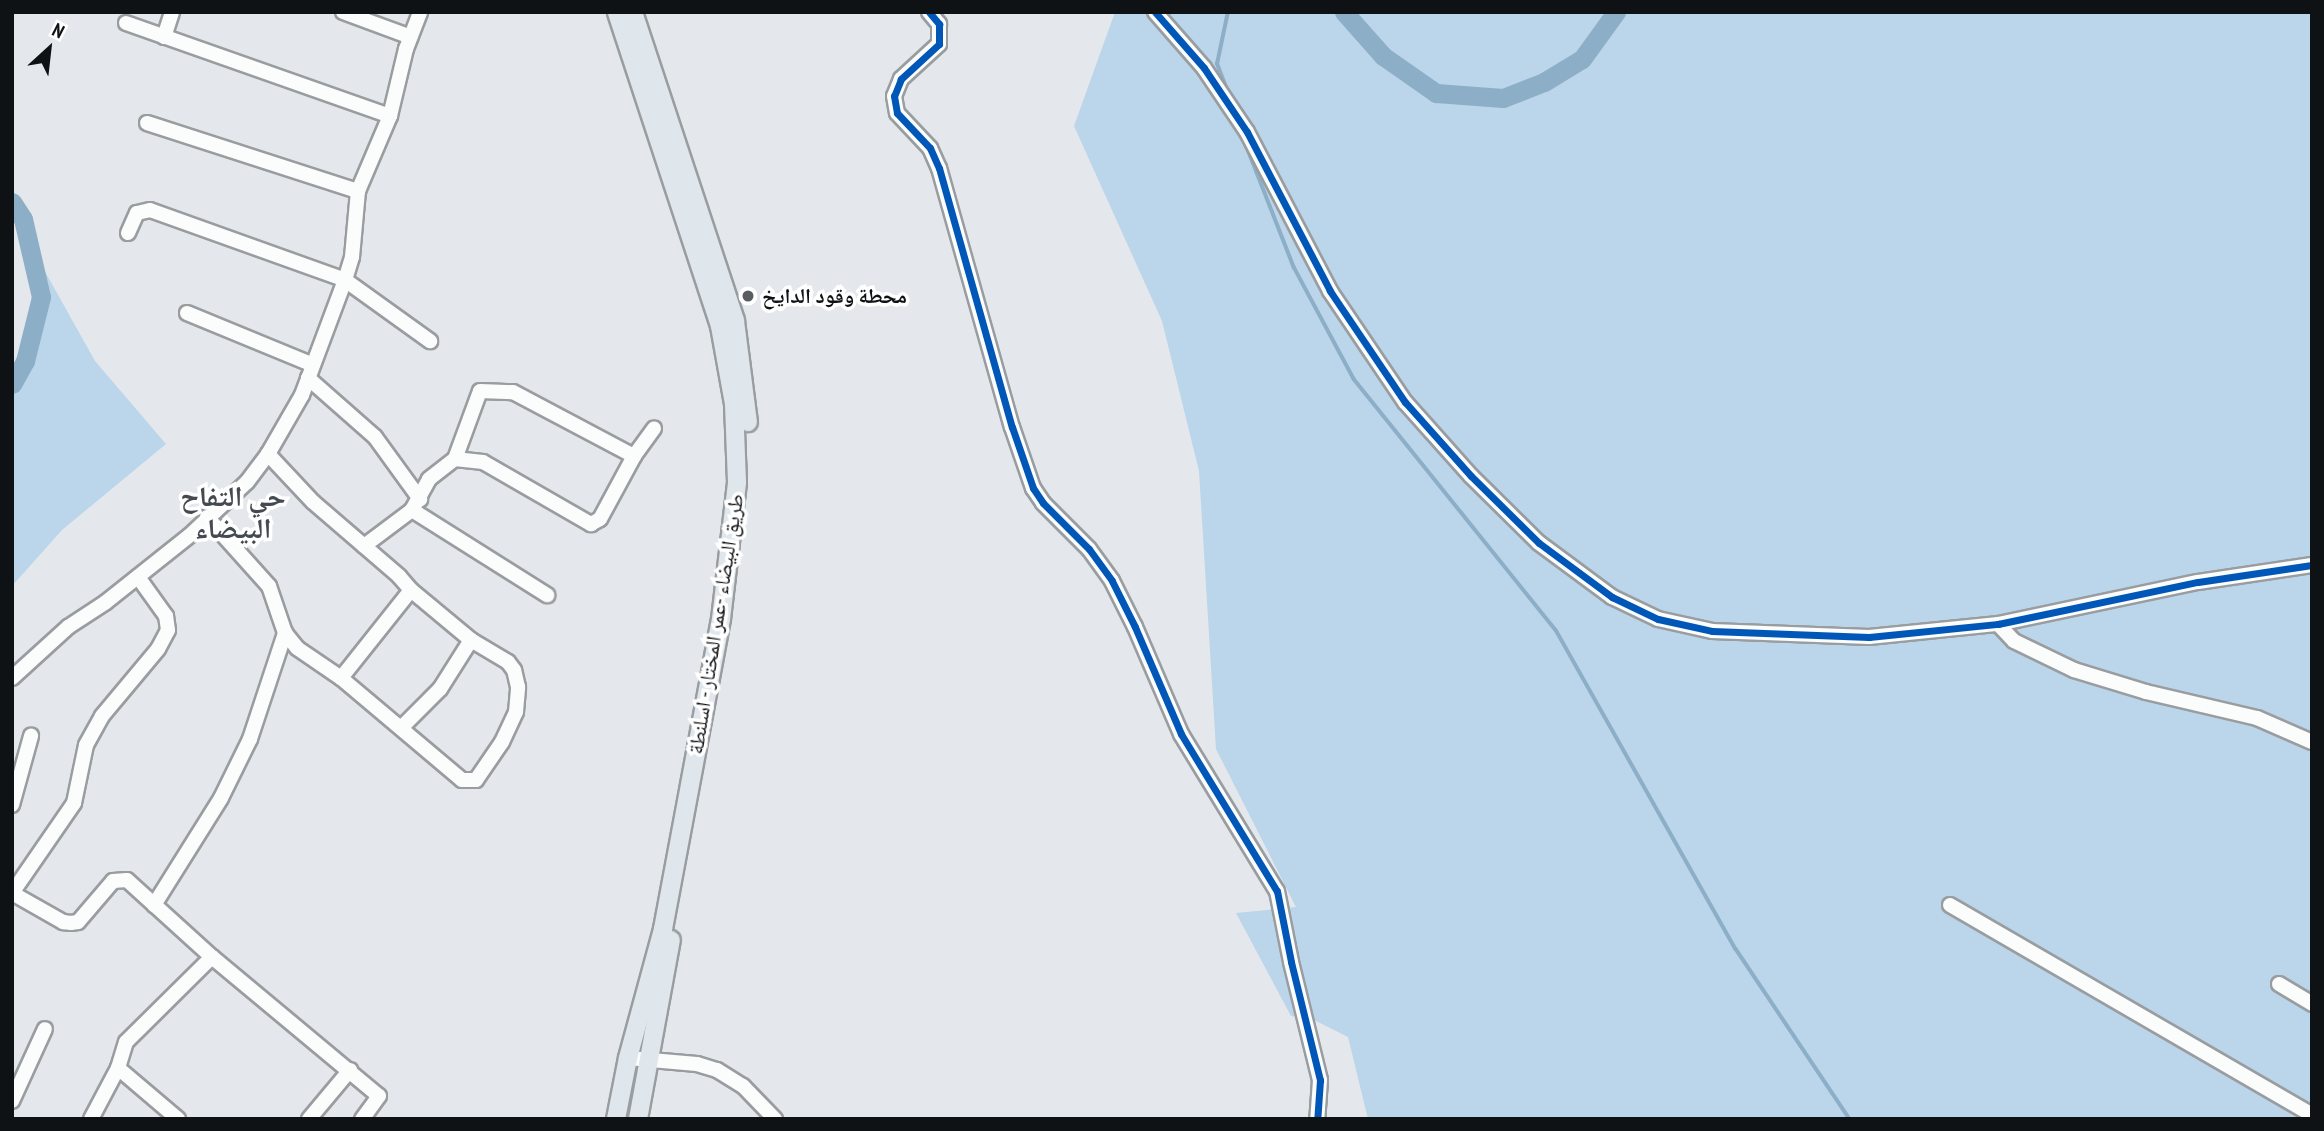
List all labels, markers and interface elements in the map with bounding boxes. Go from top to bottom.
north arrow [14,14,84,84]
text: N [49,17,69,43]
place label: محطة وقود الدايخ [762,283,907,309]
marker: محطة وقود الدايخ [740,288,756,304]
district label: حي التفاح البيضاء [180,479,286,545]
street label: طريق البيضاء -عمر المختار - اسلنطة [683,491,749,757]

